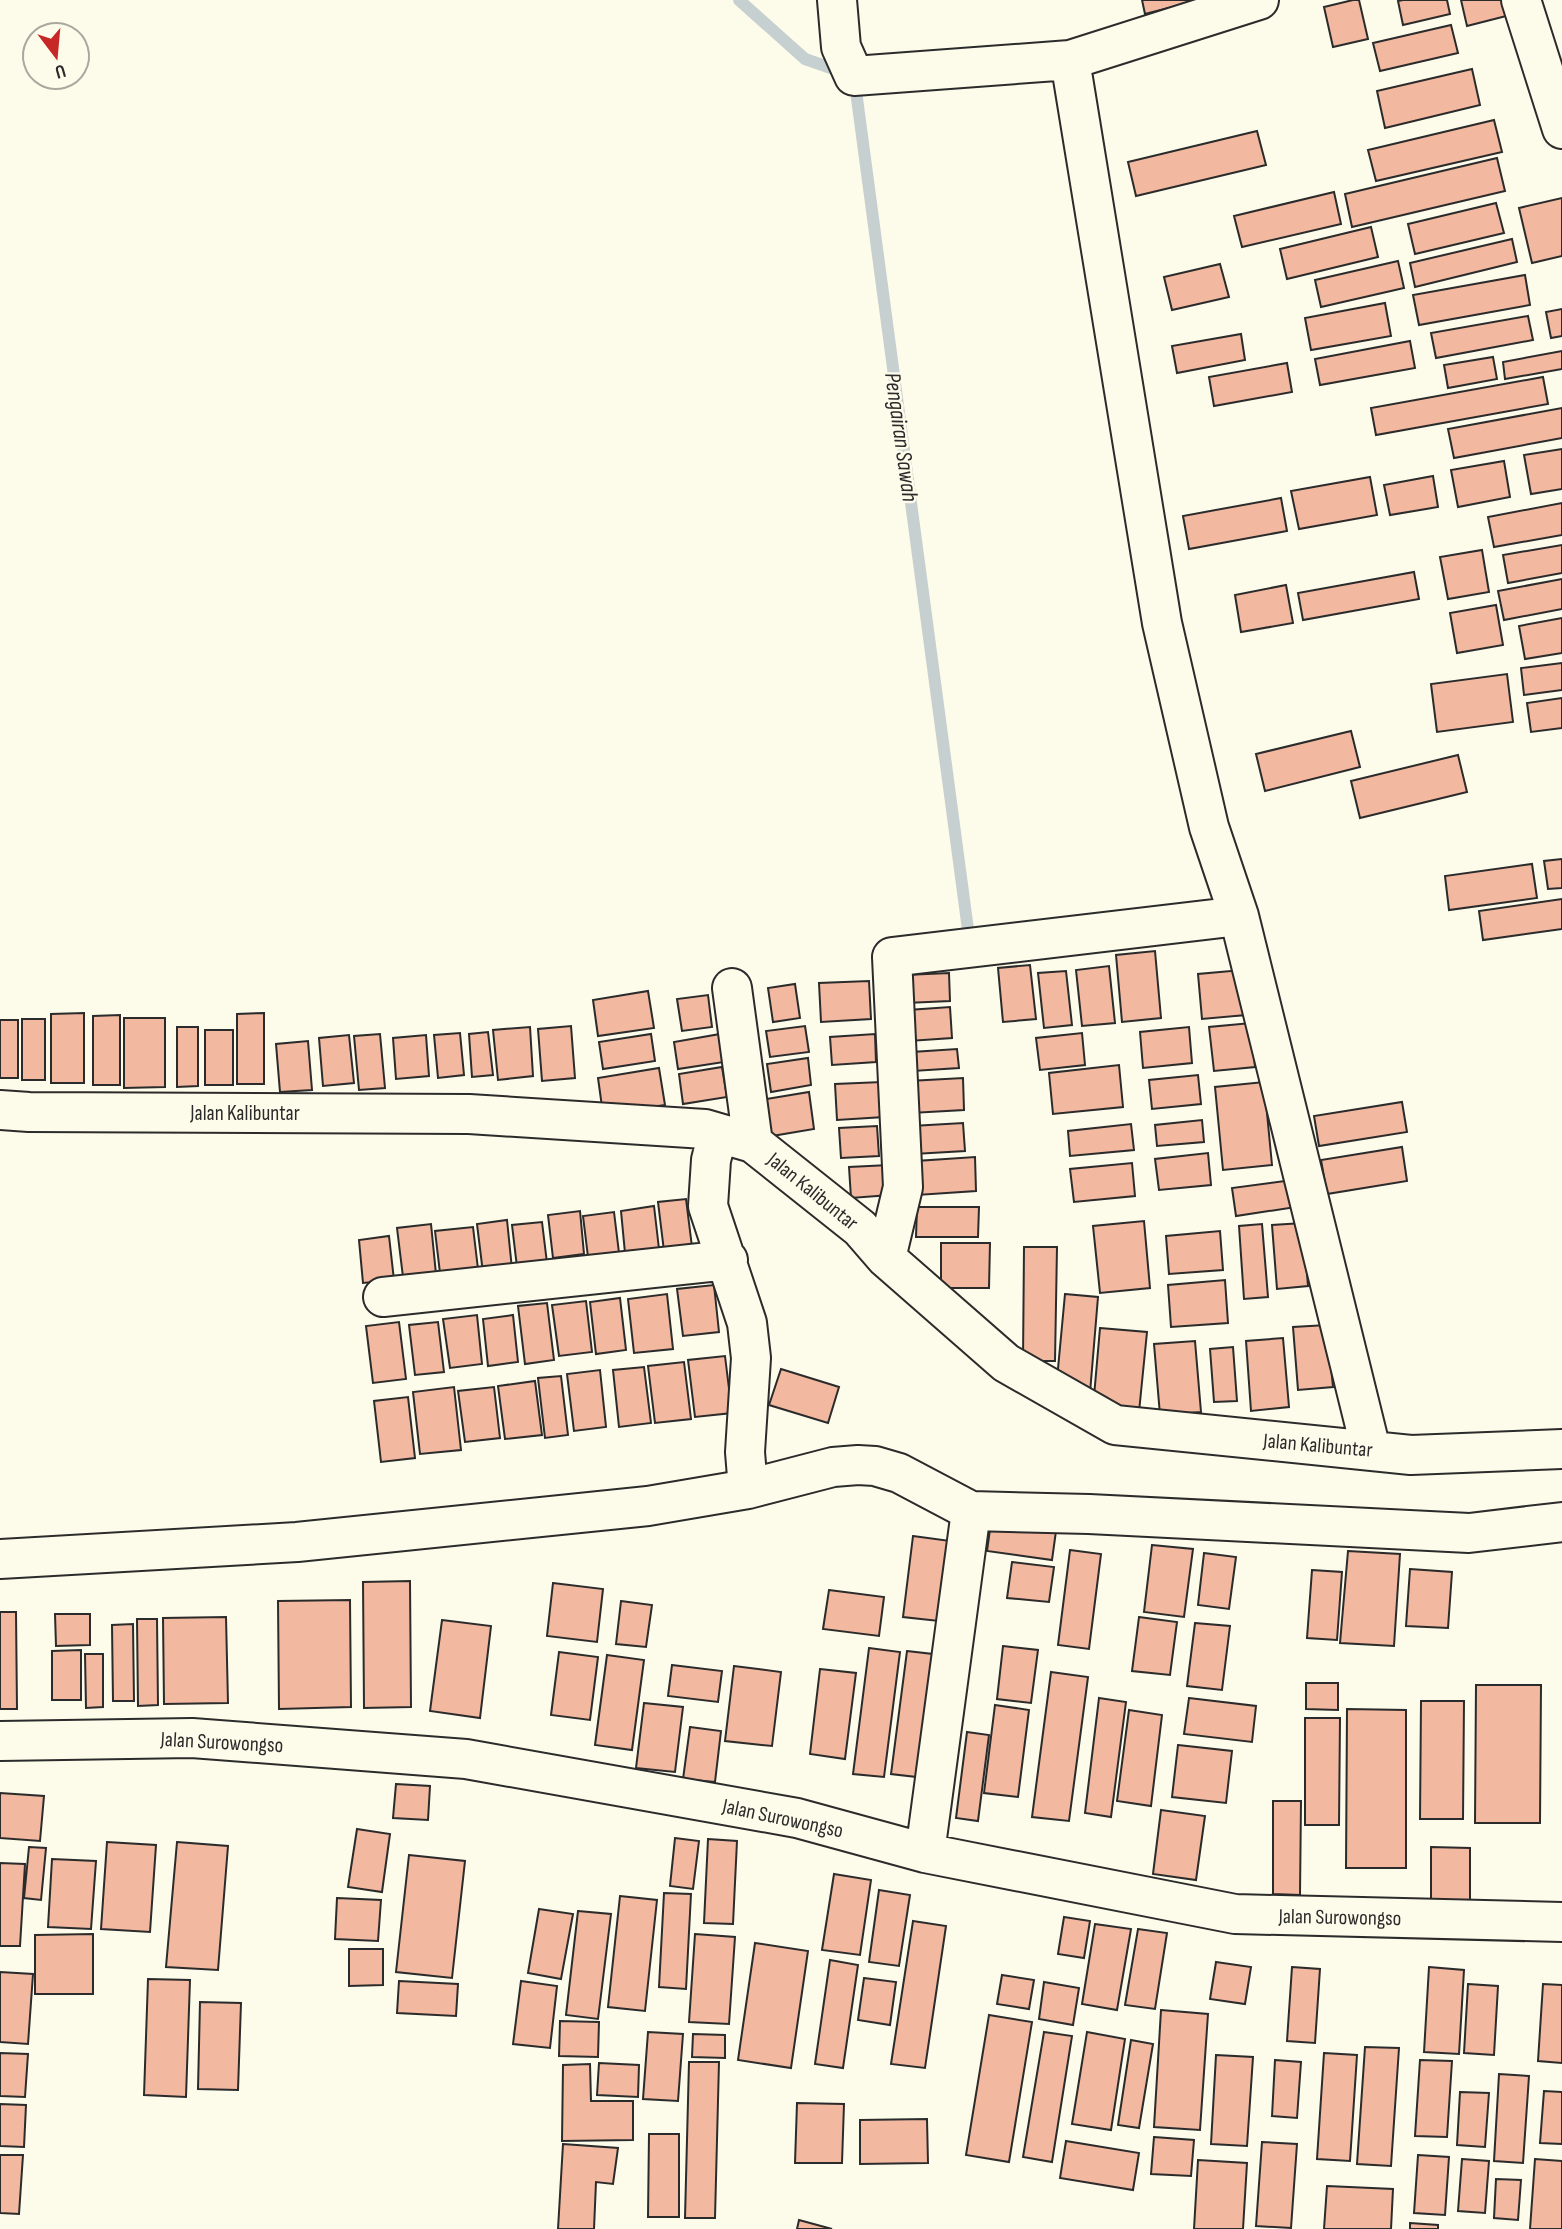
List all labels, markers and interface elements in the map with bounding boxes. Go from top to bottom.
north arrow [21,21,91,91]
text: U [52,58,68,83]
water label: Pengairan Sawah [878,371,924,504]
street label: Jalan Kalibuntar [189,1101,300,1126]
street label: Jalan Kalibuntar [761,1147,863,1236]
street label: Jalan Kalibuntar [1261,1428,1374,1463]
street label: Jalan Surowongso [159,1727,284,1758]
street label: Jalan Surowongso [719,1793,846,1843]
street label: Jalan Surowongso [1277,1904,1402,1931]

